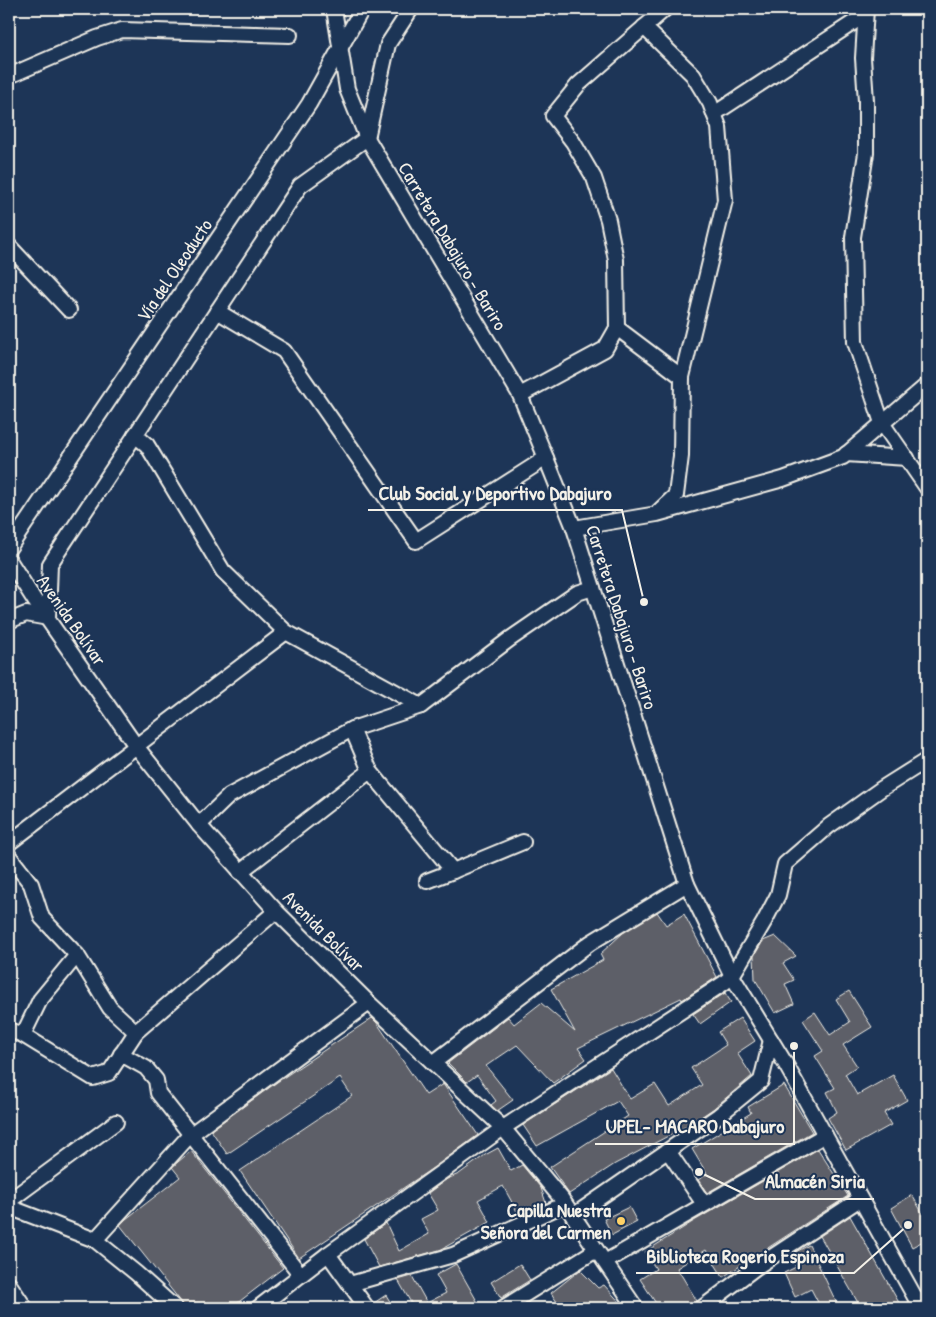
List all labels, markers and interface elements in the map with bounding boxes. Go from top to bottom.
street label: Carretera Dabajuro - Bariro [392,157,514,335]
street label: Vía del Oleoducto [130,213,218,326]
callout: Club Social y Deportivo Dabajuro [368,475,622,510]
text: Club Social y Deportivo Dabajuro [378,479,612,507]
street label: Carretera Dabajuro - Bariro [580,522,664,713]
street label: Avenida Bolívar [31,569,113,671]
street label: Avenida Bolívar [278,885,371,978]
callout: UPEL- MACARO Dabajuro [595,1109,794,1144]
text: UPEL- MACARO Dabajuro [606,1112,784,1139]
callout: Almacén Siria [755,1164,874,1199]
text: Almacén Siria [765,1167,865,1194]
place label: Capilla Nuestra Señora del Carmen [481,1197,612,1245]
marker: Capilla Nuestra Señora del Carmen [615,1215,627,1227]
callout: Biblioteca Rogerio Espinoza [636,1238,854,1273]
text: Biblioteca Rogerio Espinoza [646,1242,844,1270]

